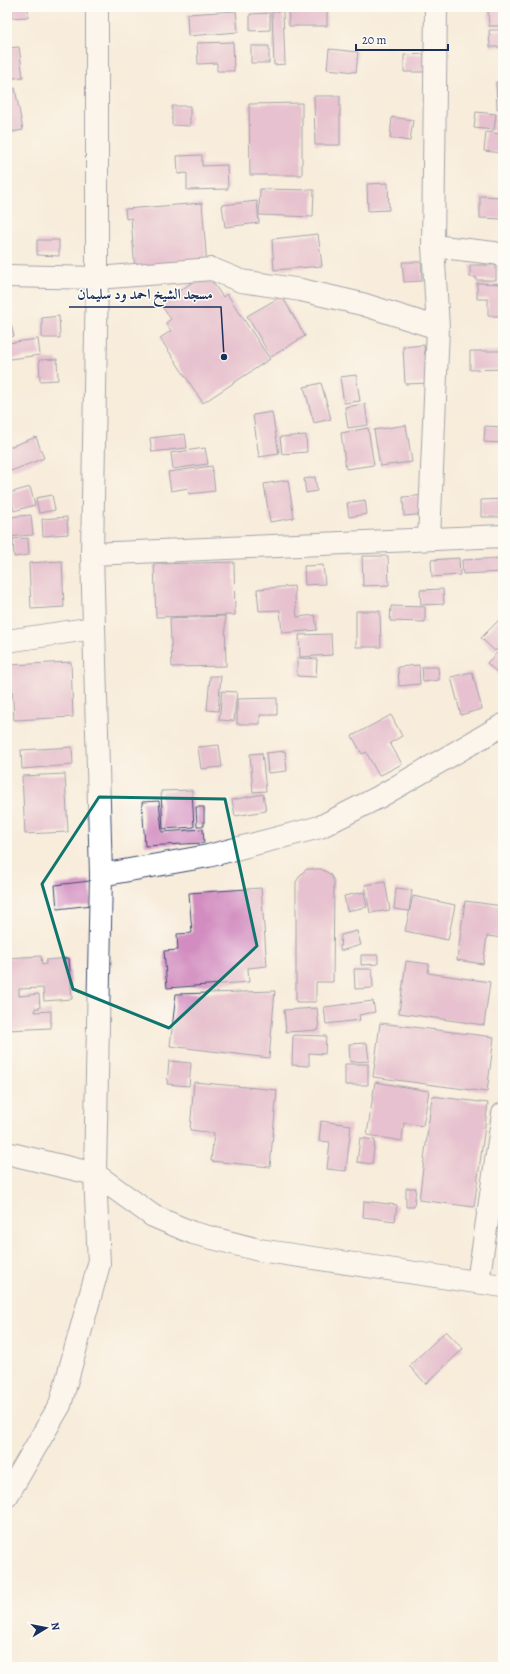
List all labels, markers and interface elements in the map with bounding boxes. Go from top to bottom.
scale bar [356,26,448,52]
text: 20 m [362,32,386,48]
callout: مسجد الشيخ احمد ود سليمان [69,280,221,307]
text: مسجد الشيخ احمد ود سليمان [77,284,213,308]
north arrow [26,1608,66,1648]
text: N [47,1621,63,1632]

